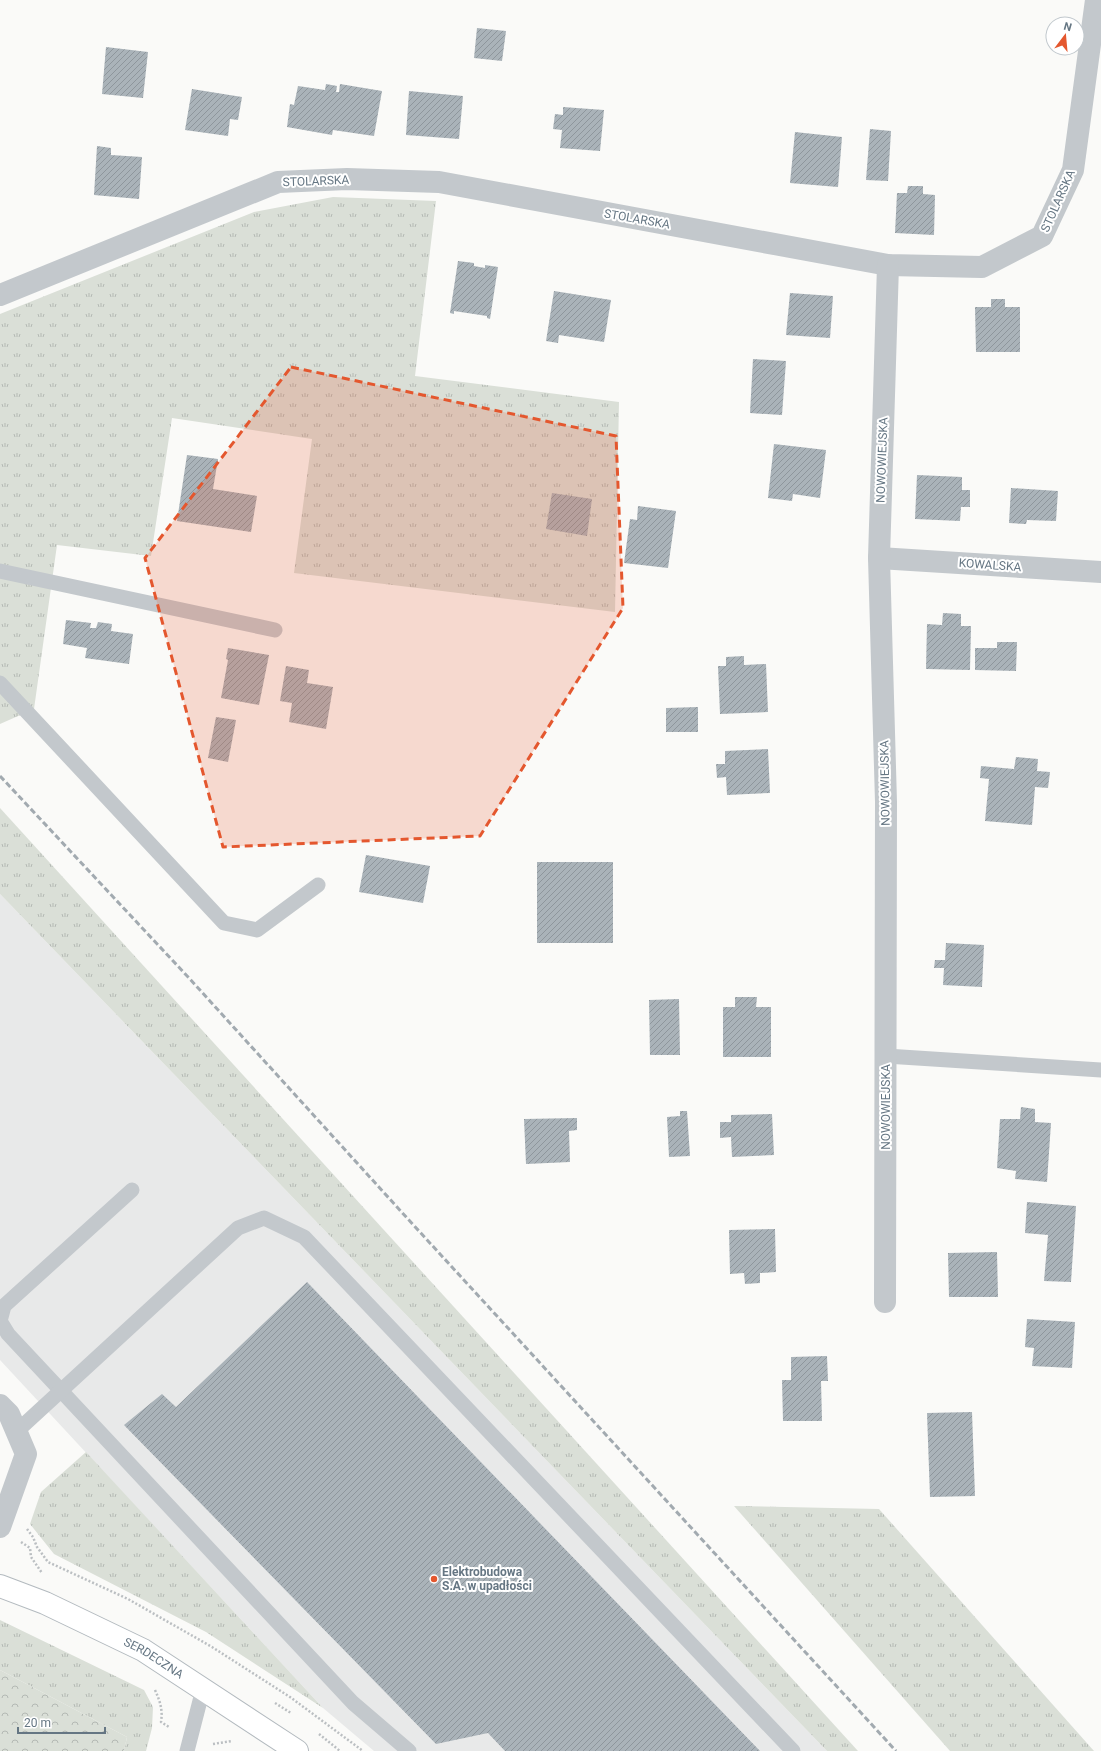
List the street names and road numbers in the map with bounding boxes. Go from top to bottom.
street label: STOLARSKA [1038,168,1078,234]
street label: STOLARSKA [282,173,350,189]
street label: STOLARSKA [603,206,671,232]
street label: NOWOWIEJSKA [874,417,890,503]
street label: KOWALSKA [958,556,1022,574]
street label: NOWOWIEJSKA [877,740,893,826]
street label: NOWOWIEJSKA [879,1064,893,1150]
street label: SERDECZNA [121,1635,186,1682]

